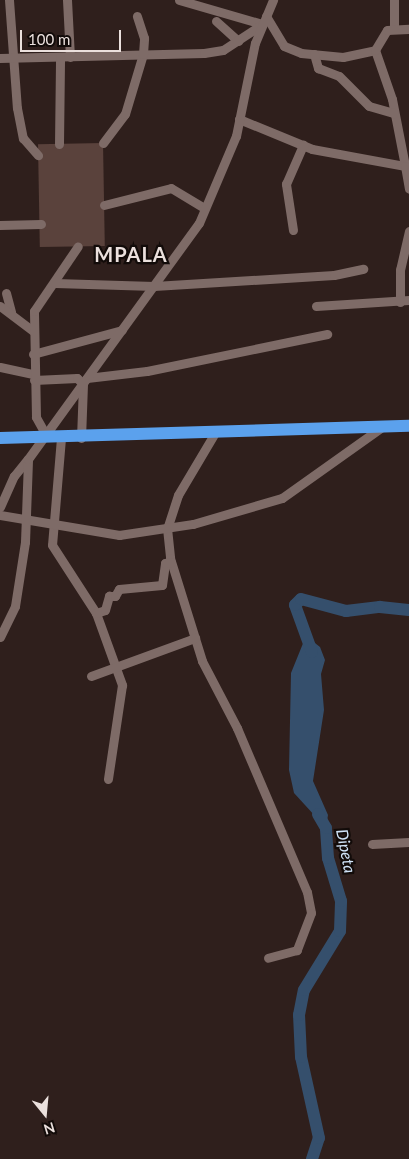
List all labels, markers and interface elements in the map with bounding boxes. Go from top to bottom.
scale bar [22,20,124,52]
text: 100 m [28,30,70,48]
district label: MPALA [94,242,168,266]
water label: Dipeta [332,827,360,875]
north arrow [20,1089,70,1139]
text: N [42,1119,57,1139]

